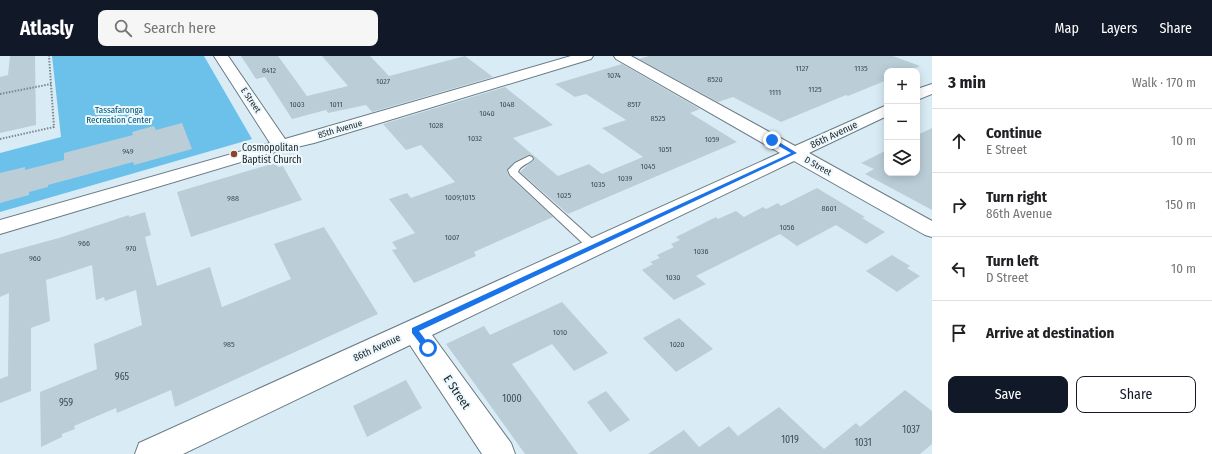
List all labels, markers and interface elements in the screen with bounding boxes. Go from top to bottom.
search box [98,10,378,46]
text: Atlasly [20,17,74,40]
icon: search [112,17,134,39]
text: Search here [144,19,216,37]
text: Map [1055,20,1079,37]
text: Layers [1101,20,1137,37]
text: Share [1159,20,1192,37]
house number: 1127 [796,64,809,73]
house number: 1135 [854,64,868,73]
house number: 8412 [262,66,277,75]
map controls [884,68,920,176]
button: + [884,68,920,104]
house number: 1074 [607,71,621,80]
text: 3 min [948,72,986,93]
house number: 8520 [707,75,723,84]
text: Walk · 170 m [1132,75,1196,90]
house number: 1027 [376,77,391,86]
street label: E Street [239,85,263,115]
house number: 1125 [808,85,822,94]
house number: 1111 [769,88,781,97]
house number: 1003 [290,100,305,109]
house number: 1011 [329,100,343,109]
house number: 1048 [499,100,515,109]
house number: 8517 [627,100,642,109]
button: − [884,104,920,140]
park label: Tassafaronga Recreation Center [86,105,153,125]
house number: 1040 [479,109,495,118]
house number: 8525 [651,114,666,123]
street label: 85th Avenue [317,118,364,140]
street label: 86th Avenue [808,119,860,151]
house number: 1028 [429,121,443,130]
text: Continue [986,124,1042,142]
icon: ahead [948,130,970,152]
route end [763,131,781,149]
text: 10 m [1171,133,1196,148]
house number: 1032 [468,134,483,143]
house number: 1059 [705,135,719,144]
button: layers [884,140,920,176]
place label: Cosmopolitan Baptist Church [242,142,302,166]
text: E Street [986,142,1027,157]
house number: 1051 [658,145,672,154]
house number: 949 [122,147,134,156]
marker: Cosmopolitan Baptist Church [229,149,239,159]
street label: D Street [803,154,833,178]
house number: 1045 [641,162,656,171]
house number: 1039 [618,174,632,183]
house number: 1035 [591,180,606,189]
text: Turn right [986,188,1047,206]
house number: 1025 [557,191,572,200]
house number: 1009;1015 [445,193,476,202]
house number: 988 [227,194,239,203]
icon: right [948,194,970,216]
text: 150 m [1165,197,1196,212]
house number: 8601 [821,204,837,213]
text: 86th Avenue [986,206,1052,221]
house number: 1056 [780,223,794,232]
house number: 1007 [445,233,460,242]
house number: 966 [78,239,90,248]
house number: 970 [125,244,137,253]
house number: 1036 [694,247,708,256]
text: Turn left [986,252,1039,270]
house number: 960 [29,254,41,263]
icon: left [948,258,970,280]
text: 10 m [1171,261,1196,276]
text: D Street [986,270,1029,285]
house number: 1030 [666,273,680,282]
icon: arrive [948,322,970,344]
text: Arrive at destination [986,324,1114,342]
house number: 1010 [553,328,567,337]
street label: 86th Avenue [351,332,403,364]
route start [419,339,437,357]
house number: 985 [223,340,235,349]
house number: 1020 [670,340,684,349]
house number: 965 [115,371,130,383]
street label: E Street [441,372,473,412]
button: Save [948,376,1068,413]
button: Share [1076,376,1196,413]
house number: 1000 [502,393,522,405]
house number: 959 [59,397,73,409]
house number: 1037 [902,424,920,436]
house number: 1019 [781,434,799,446]
house number: 1031 [854,437,872,449]

